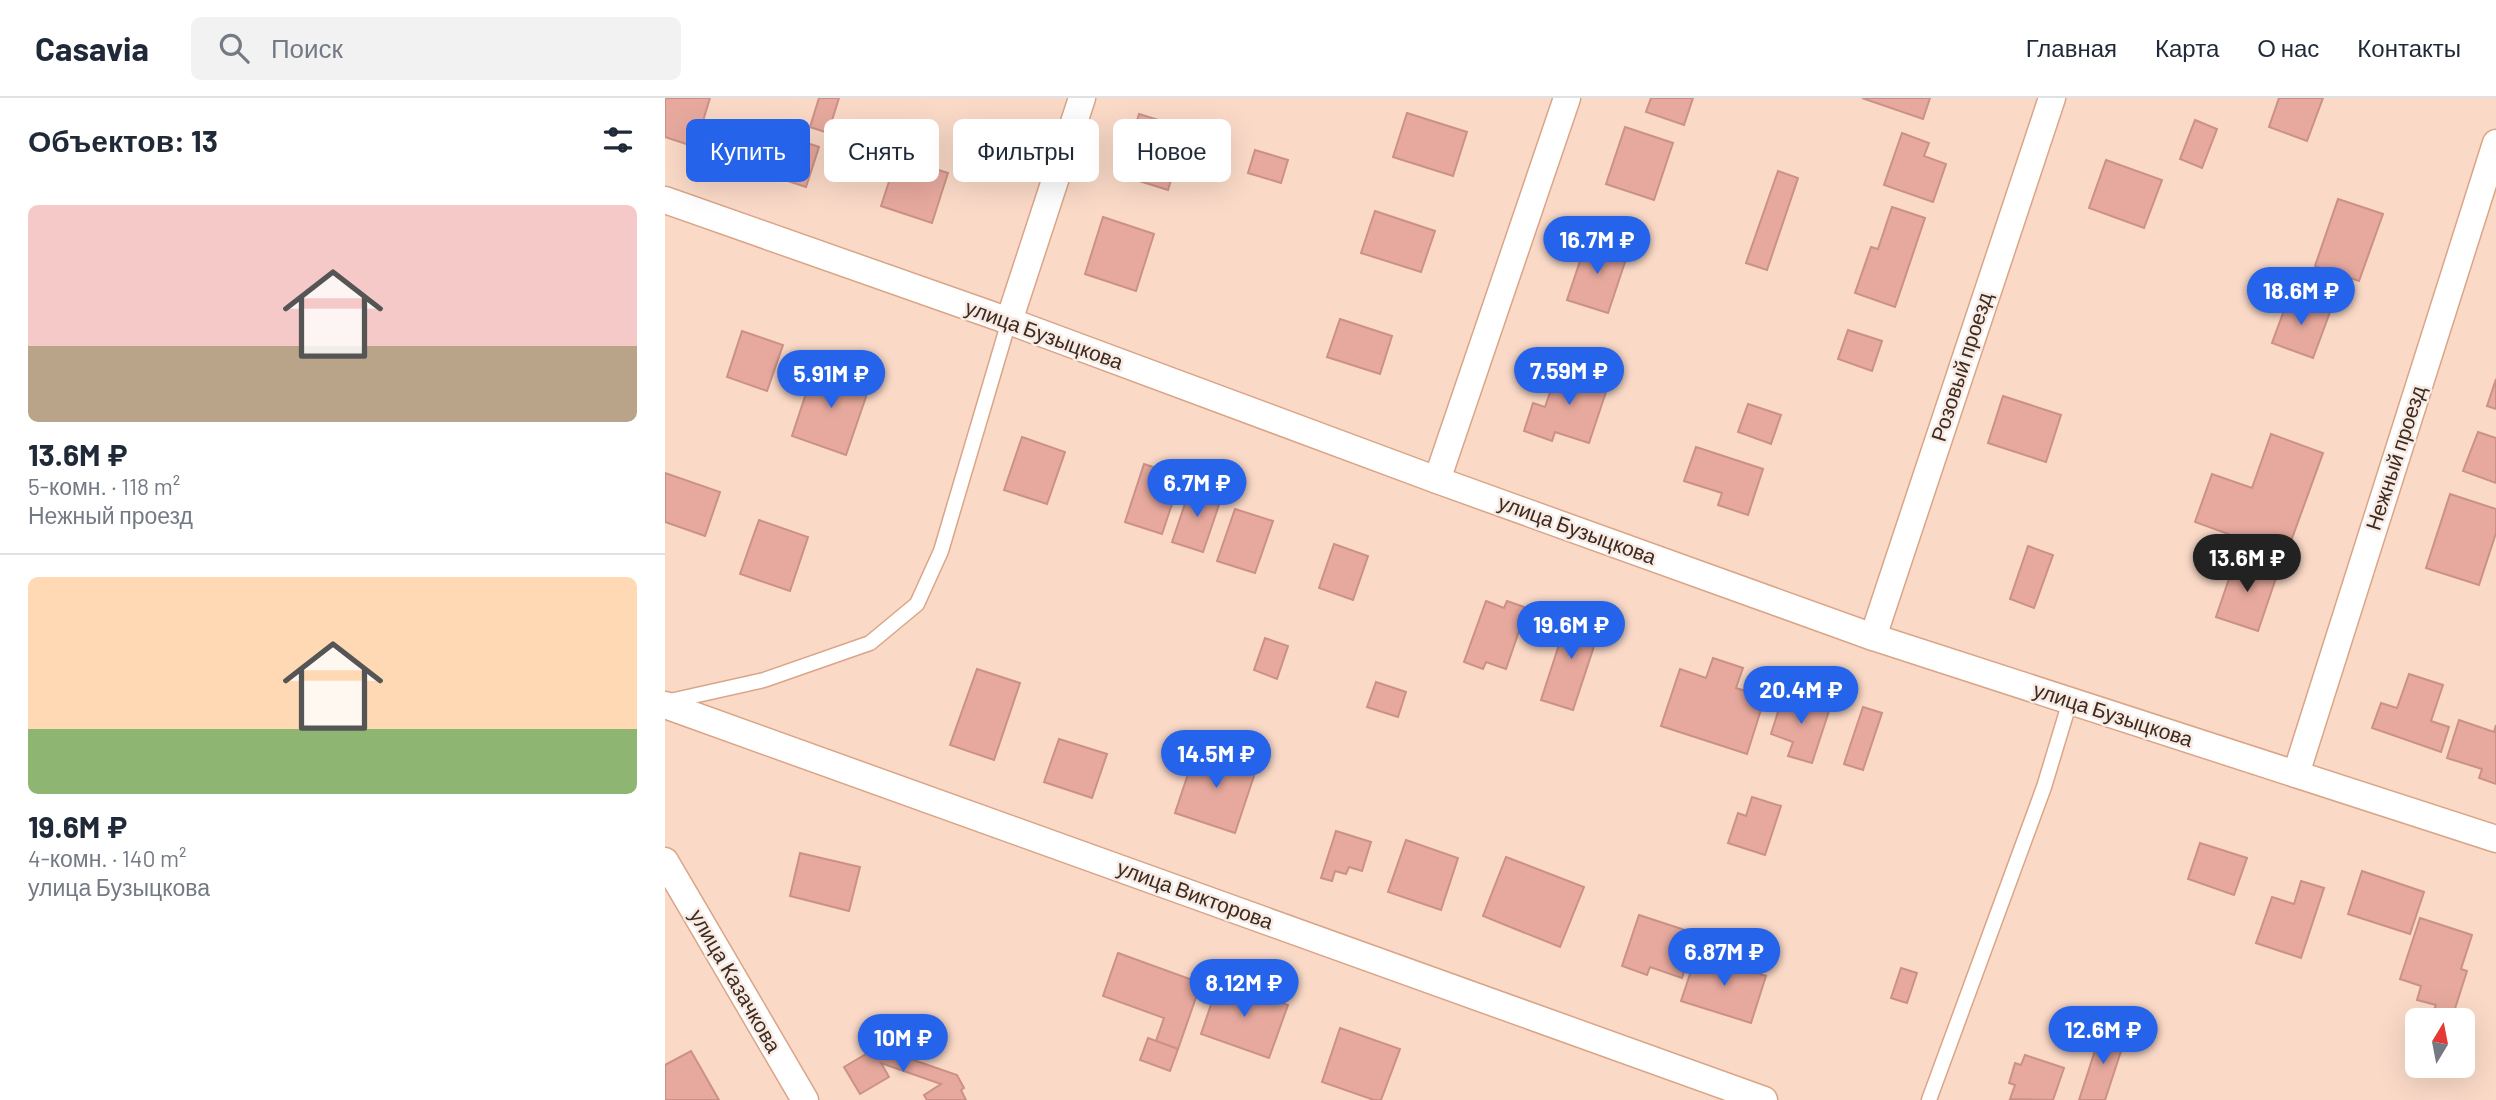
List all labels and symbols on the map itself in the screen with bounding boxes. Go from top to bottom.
pin: 16.7M ₽ [1532,216,1662,276]
pin: 18.6M ₽ [2236,268,2366,327]
street label: Розовый проезд [1925,289,1996,444]
street label: улица Бузыцкова [962,293,1127,374]
pin: 7.59M ₽ [1504,348,1634,407]
pin: 5.91M ₽ [766,350,896,410]
street label: Нежный проезд [2359,382,2430,533]
pin: 6.7M ₽ [1140,460,1254,519]
street label: улица Бузыцкова [1495,488,1660,569]
pin: 13.6M ₽ [2182,534,2312,594]
pin: 19.6M ₽ [1506,602,1636,661]
pin: 20.4M ₽ [1736,666,1866,726]
street label: улица Бузыцкова [2031,676,2197,751]
pin: 14.5M ₽ [1151,730,1281,790]
street label: улица Викторова [1114,854,1277,934]
street label: улица Казачкова [685,904,788,1057]
pin: 6.87M ₽ [1659,928,1789,988]
pin: 8.12M ₽ [1179,960,1309,1019]
pin: 12.6M ₽ [2038,1006,2168,1066]
north arrow [2405,1008,2475,1078]
pin: 10M ₽ [854,1014,952,1074]

